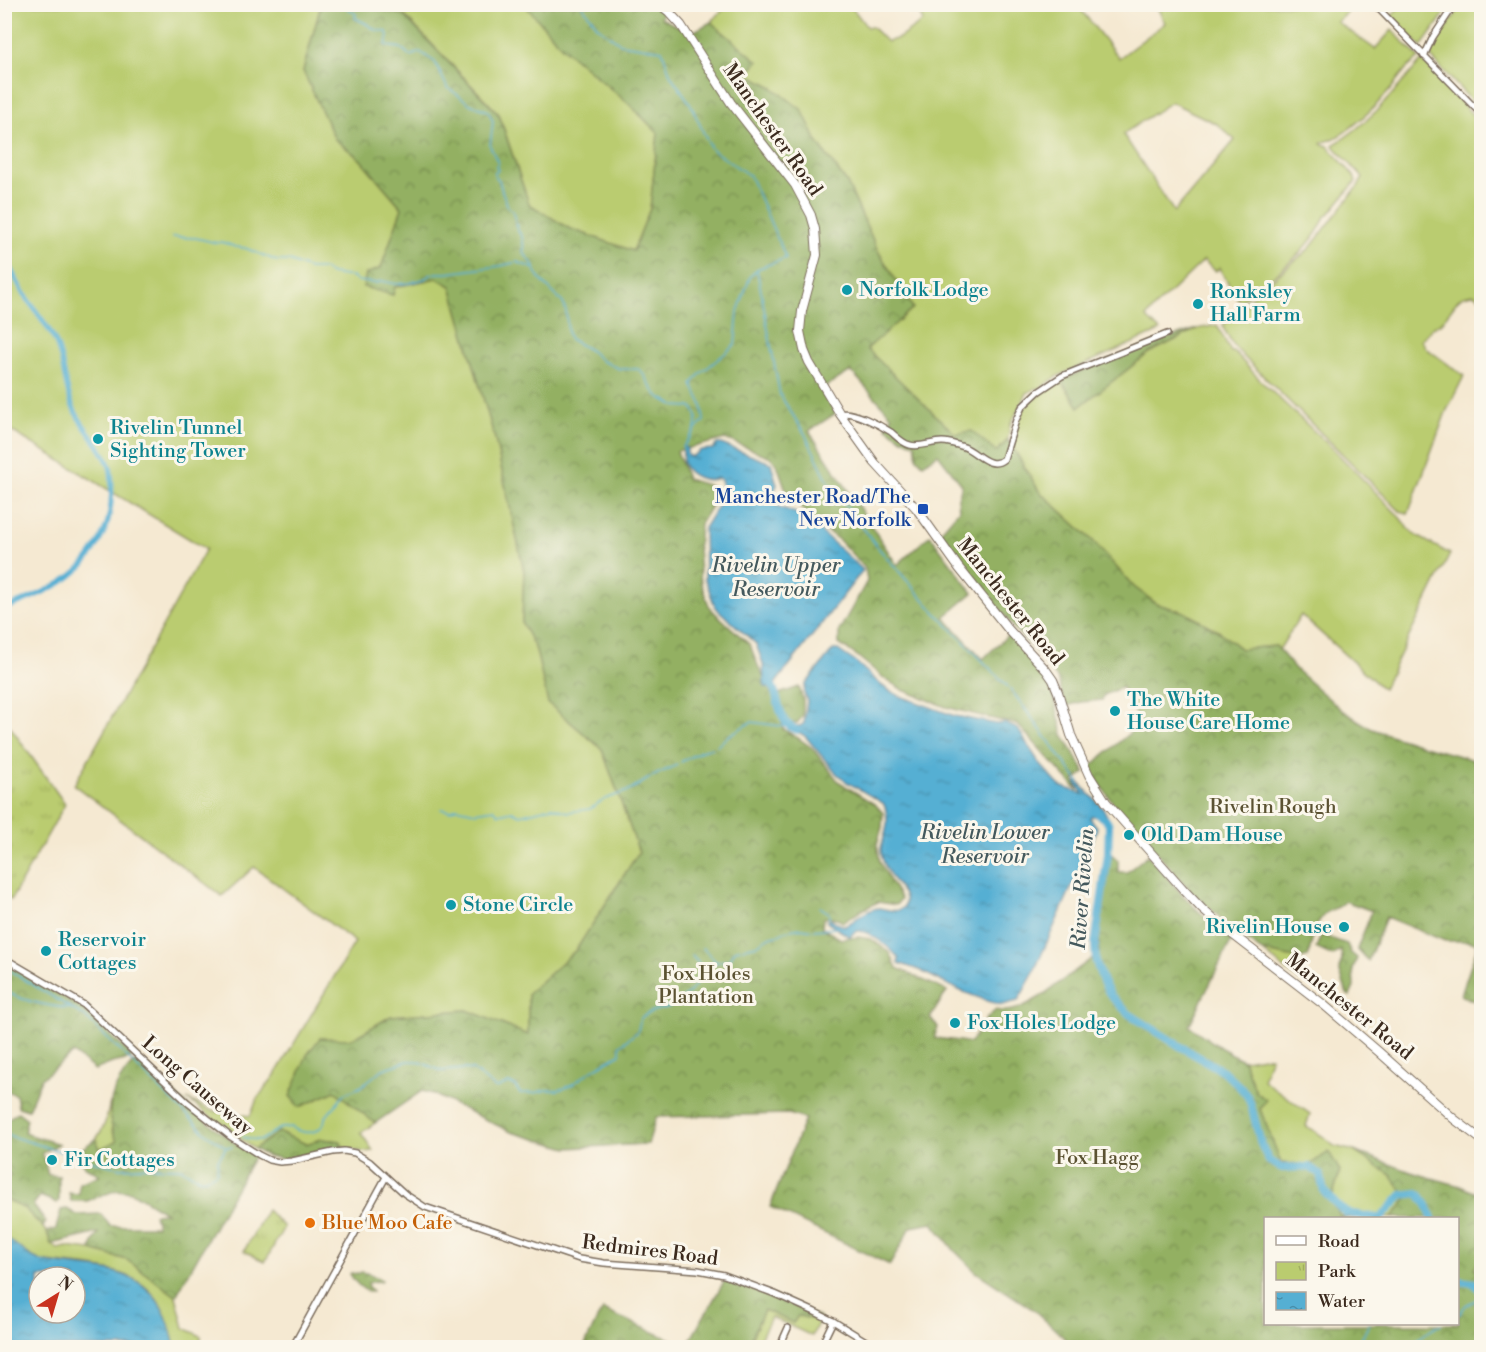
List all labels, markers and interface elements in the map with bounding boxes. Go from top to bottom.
street label: Manchester Road [717,59,828,202]
place label: Norfolk Lodge [859,278,989,303]
place label: Ronksley Hall Farm [1210,280,1301,328]
marker: Norfolk Lodge [840,283,854,297]
marker: Ronksley Hall Farm [1191,297,1205,311]
place label: Rivelin Tunnel Sighting Tower [110,416,246,464]
marker: Rivelin Tunnel Sighting Tower [91,432,105,446]
place label: Manchester Road/The New Norfolk [715,485,913,533]
marker: Manchester Road/The New Norfolk [916,502,930,516]
street label: Manchester Road [951,533,1069,671]
water label: Rivelin Upper Reservoir [711,553,842,603]
place label: The White House Care Home [1127,688,1290,736]
marker: The White House Care Home [1108,704,1122,718]
park label: Rivelin Rough [1209,795,1337,820]
water label: Rivelin Lower Reservoir [919,820,1051,870]
place label: Old Dam House [1141,823,1283,848]
water label: River Rivelin [1066,827,1100,952]
marker: Old Dam House [1122,828,1136,842]
place label: Stone Circle [463,893,573,918]
marker: Stone Circle [444,898,458,912]
place label: Rivelin House [1206,915,1332,940]
marker: Rivelin House [1337,920,1351,934]
place label: Reservoir Cottages [58,928,146,976]
marker: Reservoir Cottages [39,944,53,958]
street label: Manchester Road [1280,948,1418,1066]
park label: Fox Holes Plantation [658,962,754,1010]
place label: Fox Holes Lodge [967,1011,1116,1036]
marker: Fox Holes Lodge [948,1016,962,1030]
street label: Long Causeway [137,1031,258,1141]
park label: Fox Hagg [1055,1146,1139,1171]
place label: Fir Cottages [64,1148,175,1173]
marker: Fir Cottages [45,1153,59,1167]
place label: Blue Moo Cafe [321,1211,453,1236]
marker: Blue Moo Cafe [303,1216,317,1230]
legend [1264,1217,1459,1325]
street label: Redmires Road [580,1230,720,1272]
text: Road [1318,1230,1361,1253]
text: Park [1318,1260,1357,1283]
north arrow [27,1265,87,1325]
text: N [54,1272,77,1296]
text: Water [1317,1290,1366,1313]

